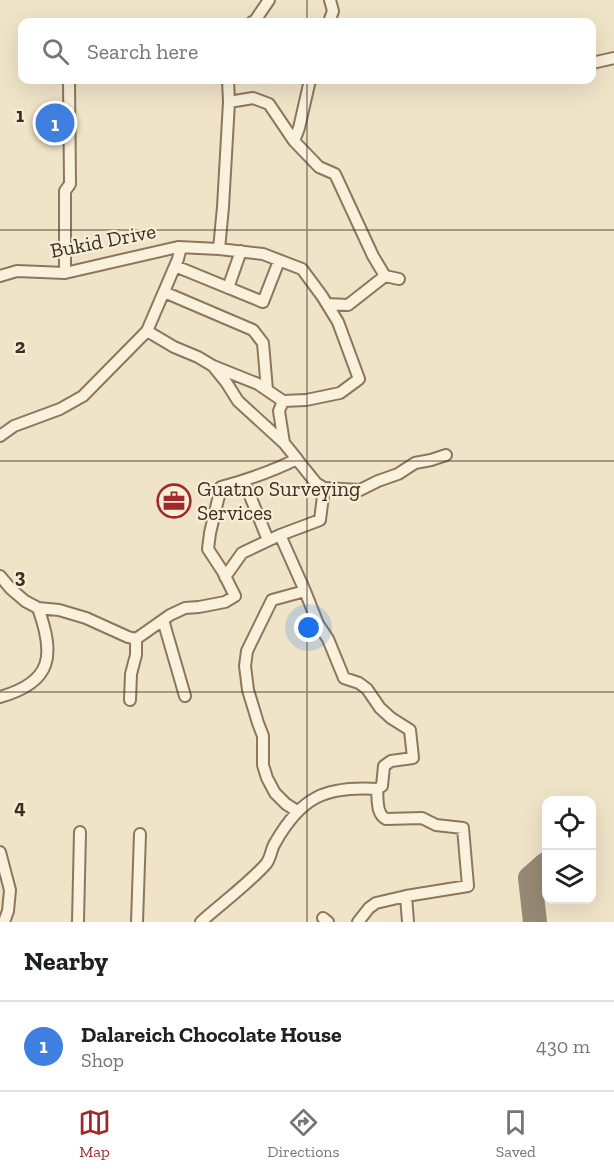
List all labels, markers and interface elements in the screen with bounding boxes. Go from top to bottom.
search box [18,18,596,84]
icon: search [39,35,72,68]
text: Search here [87,38,198,65]
pin: 1 [36,100,74,146]
text: 1 [16,103,24,127]
street label: Bukid Drive [48,218,158,263]
text: 2 [15,334,26,358]
place label: Guatno Surveying Services [197,476,361,525]
office icon: Guatno Surveying Services [156,483,192,519]
text: 3 [15,564,26,588]
your location [294,613,323,642]
text: 4 [14,795,26,819]
map controls [542,796,596,904]
button: locate [542,796,596,850]
button: layers [542,850,596,904]
text: Nearby [24,945,108,977]
text: Dalareich Chocolate House [81,1021,342,1048]
text: 1 [39,1034,48,1058]
text: 430 m [536,1034,590,1058]
text: Shop [81,1048,124,1072]
tab: Map [78,1106,111,1161]
tab: Directions [267,1106,340,1161]
tab: Saved [496,1106,536,1161]

